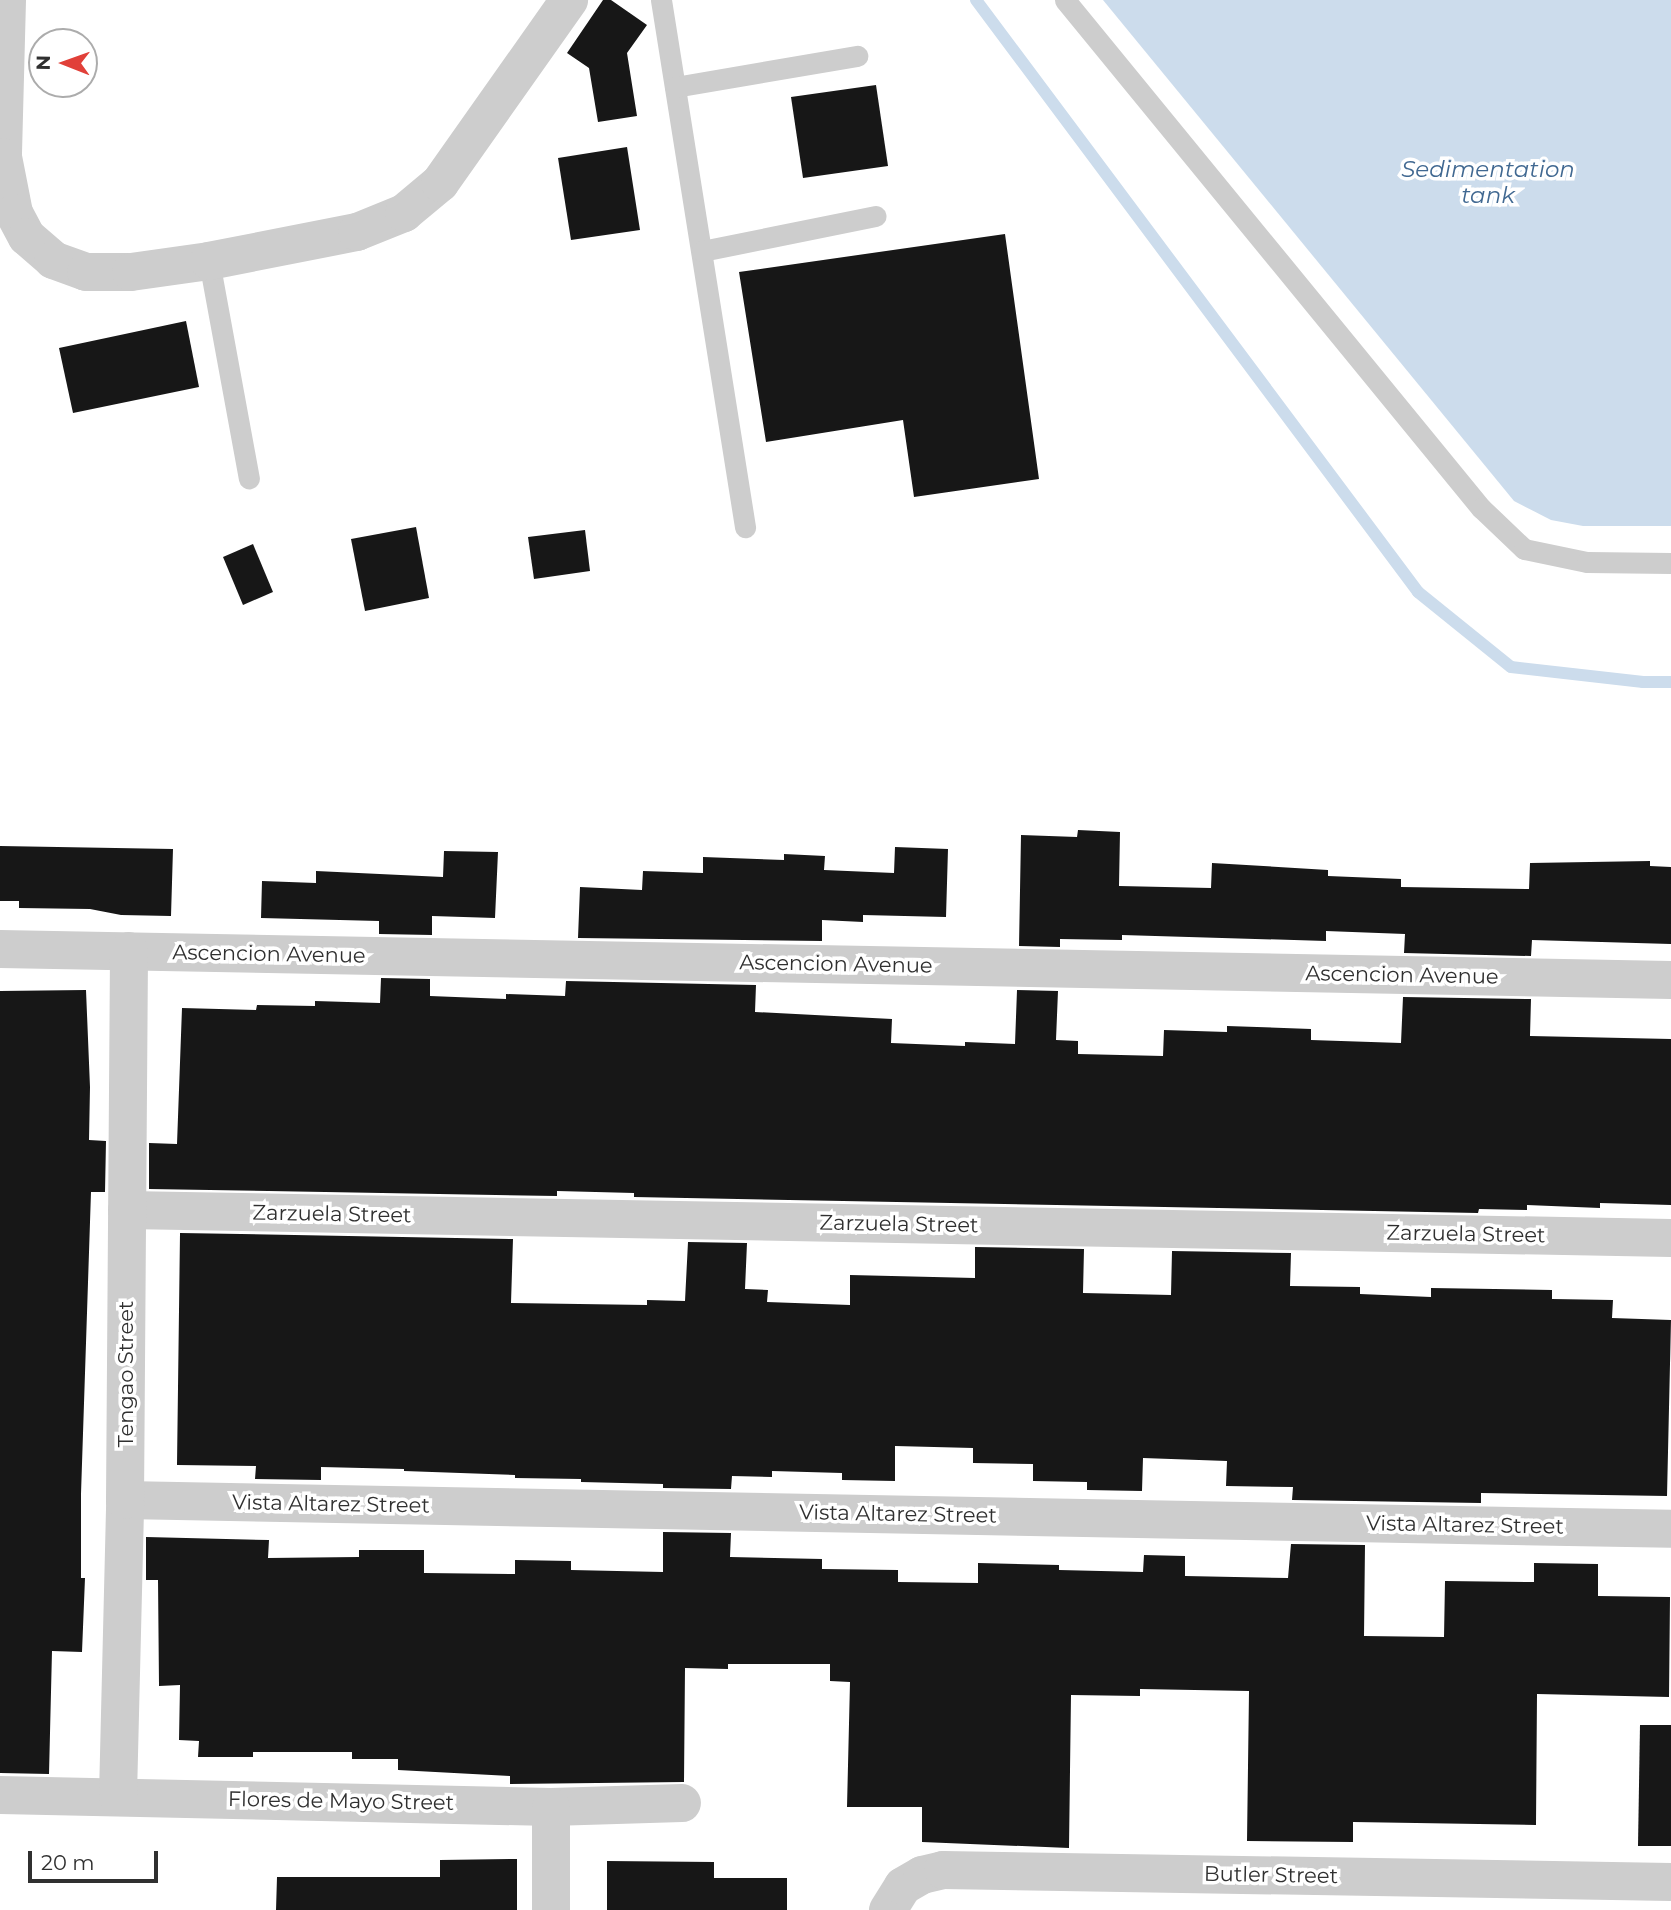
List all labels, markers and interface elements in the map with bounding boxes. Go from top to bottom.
north arrow [28,28,98,98]
text: N [32,55,55,71]
water label: Sedimentation tank [1401,155,1575,209]
street label: Ascencion Avenue [172,940,366,968]
street label: Ascencion Avenue [739,950,933,978]
street label: Ascencion Avenue [1305,961,1499,989]
street label: Zarzuela Street [252,1200,412,1228]
street label: Zarzuela Street [819,1210,979,1238]
street label: Zarzuela Street [1386,1220,1546,1248]
street label: Tengao Street [113,1301,139,1447]
street label: Vista Altarez Street [232,1490,430,1518]
street label: Vista Altarez Street [799,1500,997,1528]
street label: Vista Altarez Street [1366,1511,1564,1539]
street label: Flores de Mayo Street [228,1786,454,1816]
scale bar [32,1836,161,1880]
text: 20 m [41,1850,95,1875]
street label: Butler Street [1204,1861,1338,1889]

